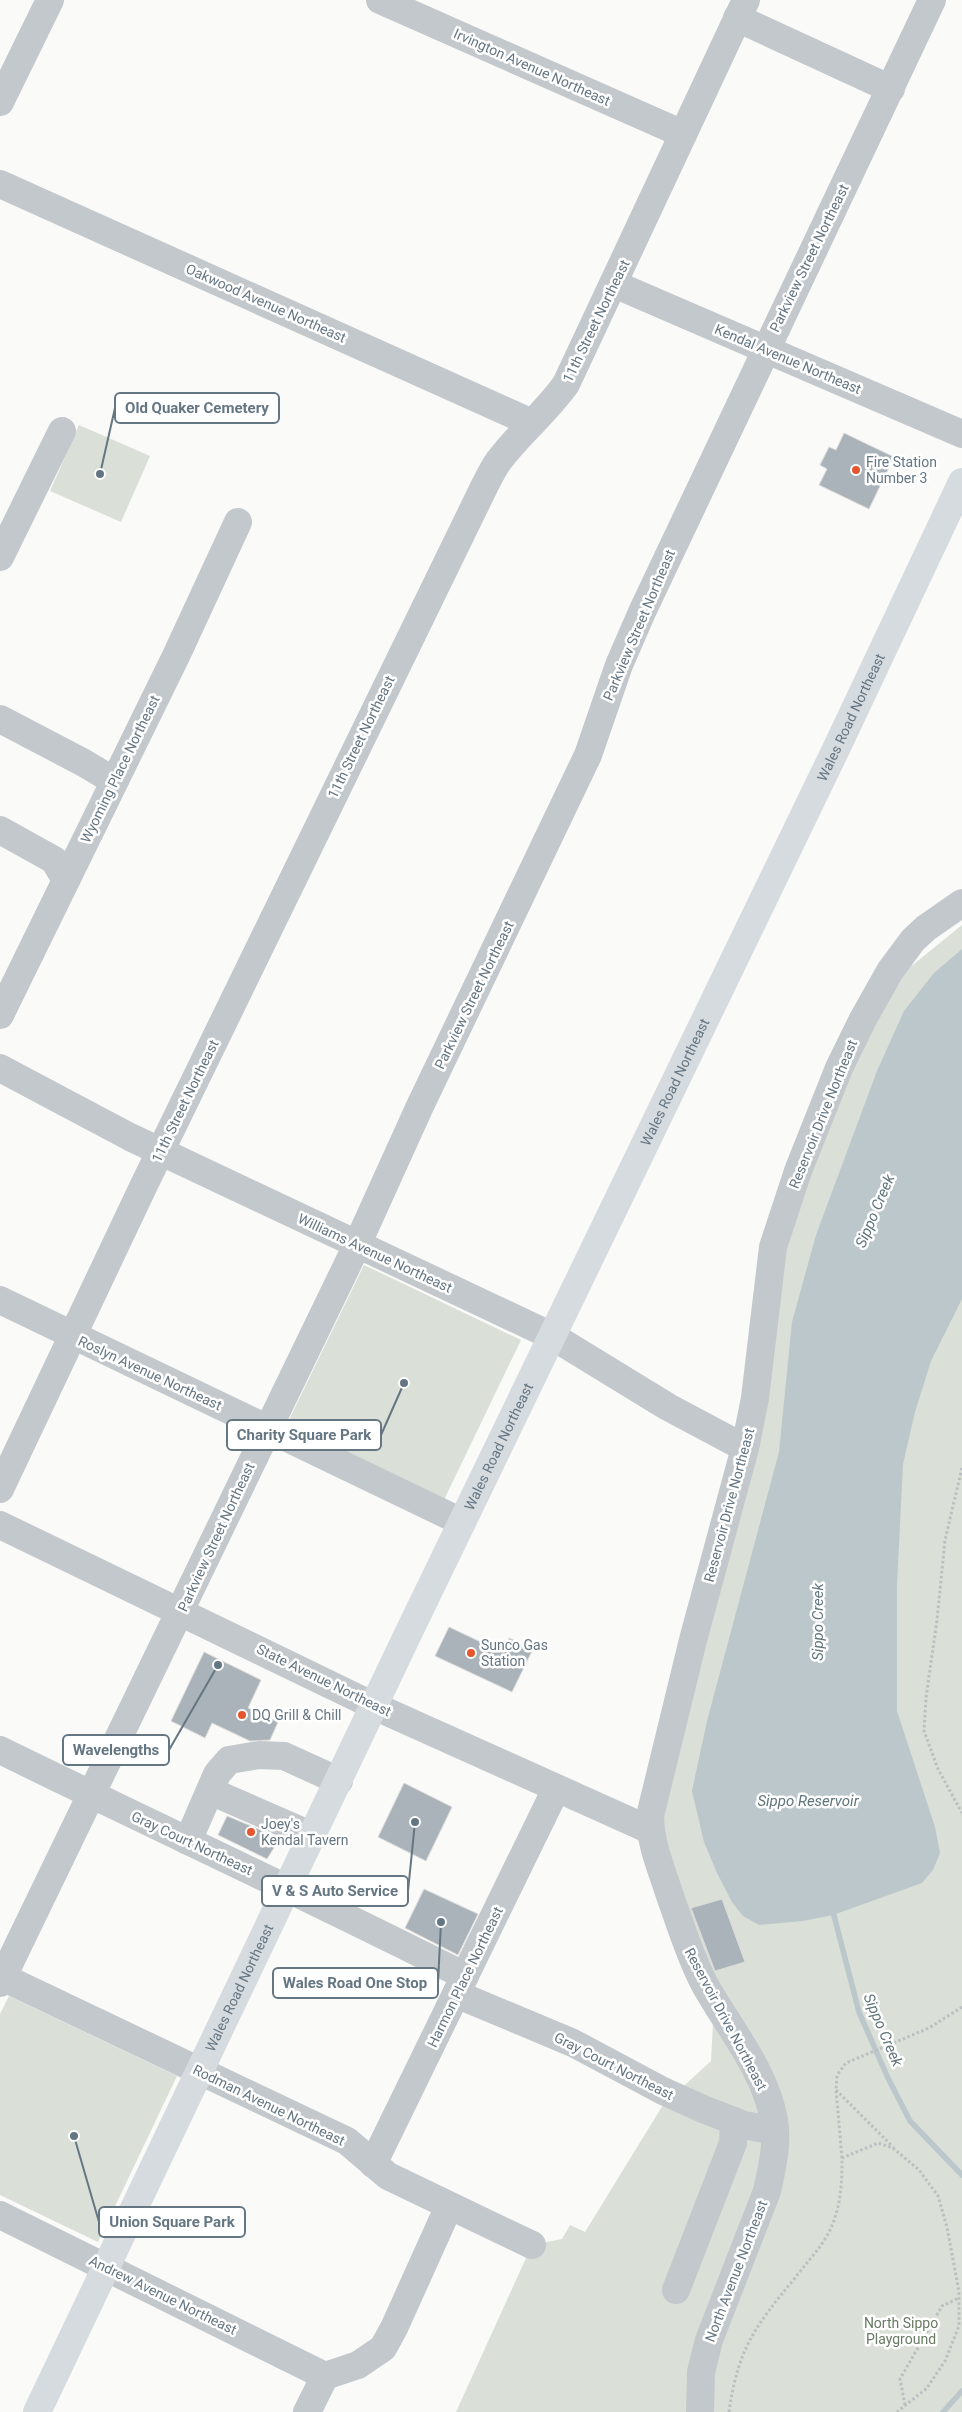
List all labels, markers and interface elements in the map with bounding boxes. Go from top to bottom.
street label: Irvington Avenue Northeast [451,25,613,109]
street label: Parkview Street Northeast [766,181,852,334]
street label: 11th Street Northeast [559,257,633,385]
street label: Oakwood Avenue Northeast [183,260,349,346]
street label: Kendal Avenue Northeast [712,321,864,397]
callout: Old Quaker Cemetery [115,393,279,423]
text: Old Quaker Cemetery [125,399,269,417]
place label: Fire Station Number 3 [866,454,937,486]
marker: Fire Station Number 3 [850,464,862,476]
street label: Parkview Street Northeast [600,547,678,703]
street label: Wales Road Northeast [814,651,888,784]
street label: 11th Street Northeast [324,673,398,801]
street label: Wyoming Place Northeast [77,692,163,845]
street label: Parkview Street Northeast [431,918,517,1071]
street label: Wales Road Northeast [637,1016,713,1148]
street label: 11th Street Northeast [148,1037,222,1165]
street label: Reservoir Drive Northeast [786,1037,860,1191]
water label: Sippo Creek [852,1171,899,1250]
street label: Williams Avenue Northeast [295,1210,455,1296]
street label: Roslyn Avenue Northeast [76,1333,225,1414]
street label: Wales Road Northeast [461,1380,536,1513]
callout: Charity Square Park [227,1420,381,1450]
text: Charity Square Park [237,1426,372,1444]
street label: Reservoir Drive Northeast [701,1426,757,1584]
street label: Parkview Street Northeast [174,1460,258,1614]
water label: Sippo Creek [809,1583,827,1661]
place label: Sunco Gas Station [481,1637,548,1669]
street label: State Avenue Northeast [254,1640,394,1720]
marker: Sunco Gas Station [465,1647,477,1659]
place label: DQ Grill & Chill [252,1707,341,1723]
marker: DQ Grill & Chill [236,1709,248,1721]
callout: Wavelengths [63,1735,169,1765]
text: Wavelengths [73,1741,160,1759]
water label: Sippo Reservoir [757,1792,860,1810]
street label: Gray Court Northeast [129,1808,255,1878]
place label: Joey's Kendal Tavern [261,1816,349,1848]
marker: Joey's Kendal Tavern [245,1826,257,1838]
callout: V & S Auto Service [262,1876,408,1906]
text: V & S Auto Service [272,1882,398,1900]
street label: Harmon Place Northeast [424,1904,506,2050]
street label: Wales Road Northeast [202,1921,277,2054]
street label: Reservoir Drive Northeast [682,1945,771,2093]
callout: Wales Road One Stop [273,1968,438,1998]
text: Wales Road One Stop [283,1974,427,1992]
water label: Sippo Creek [860,1991,907,2070]
street label: Gray Court Northeast [552,2029,677,2103]
street label: Rodman Avenue Northeast [190,2061,348,2149]
street label: North Avenue Northeast [702,2198,771,2344]
callout: Union Square Park [99,2207,245,2237]
text: Union Square Park [109,2213,236,2231]
street label: Andrew Avenue Northeast [87,2252,240,2338]
park label: North Sippo Playground [864,2315,938,2347]

